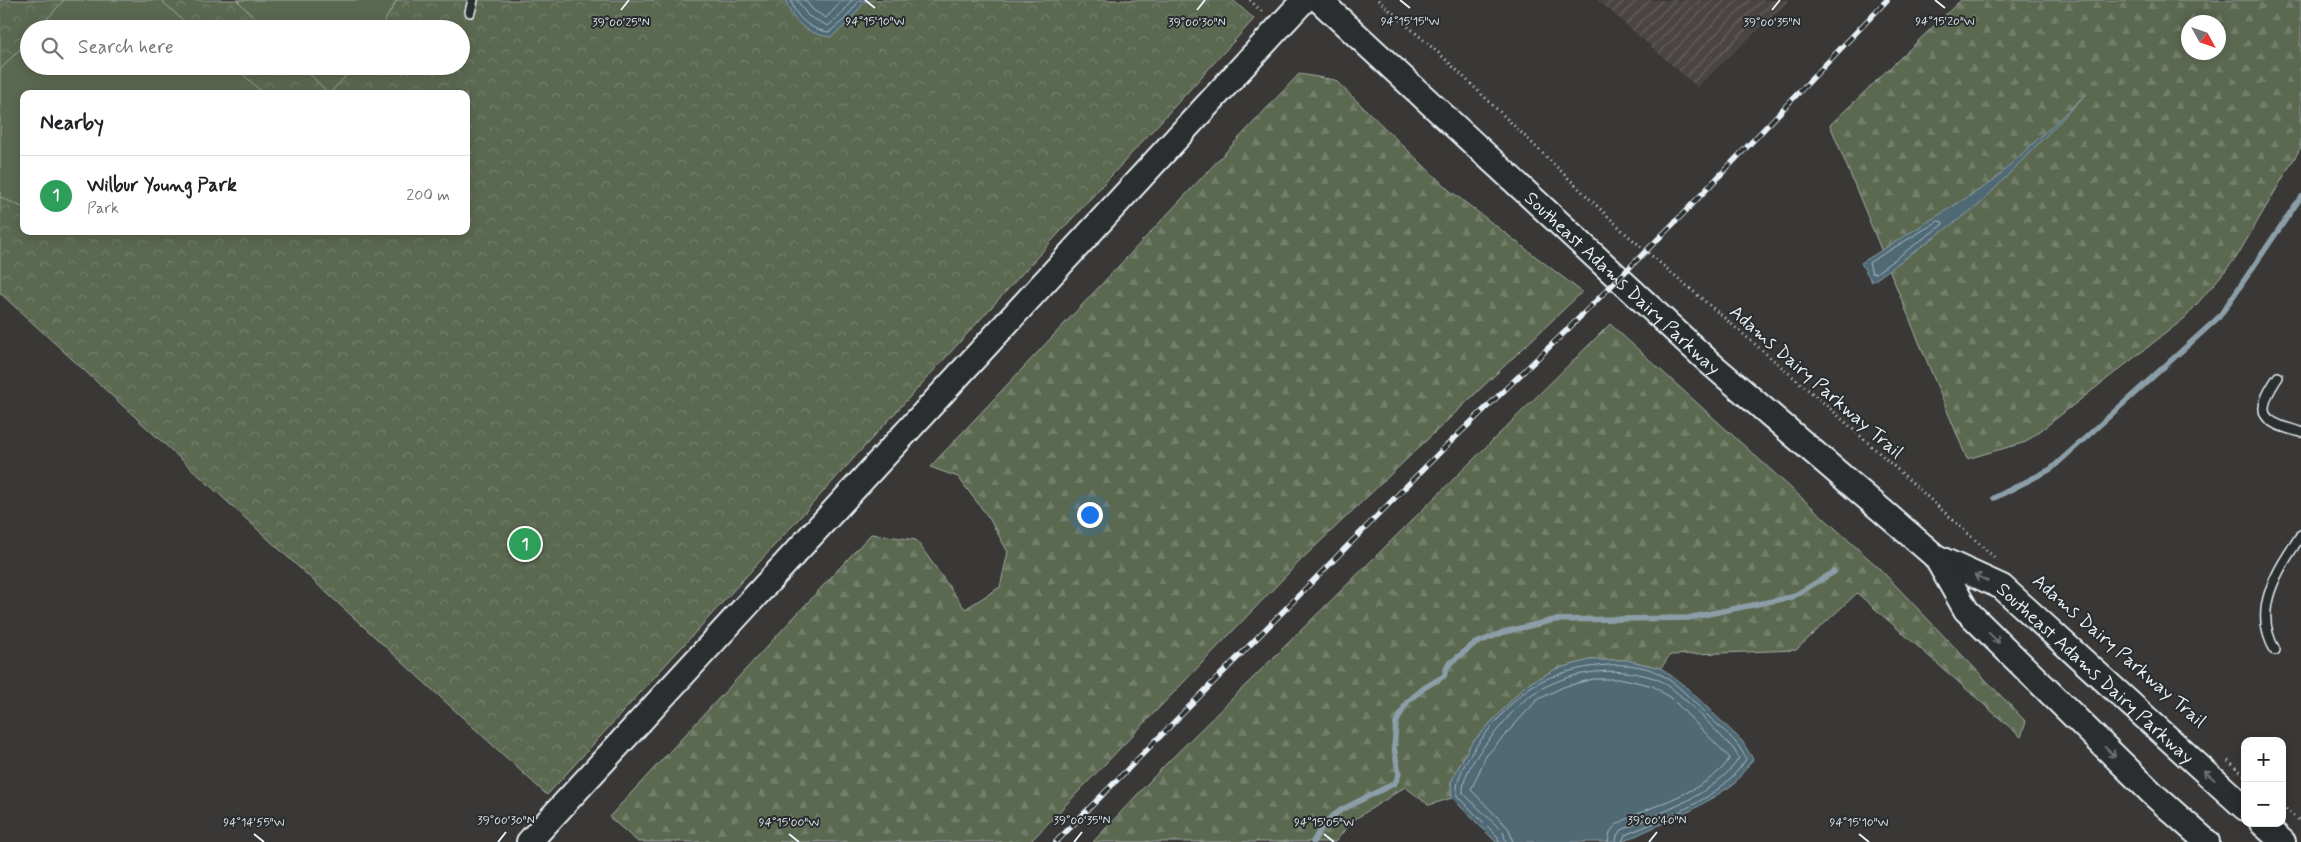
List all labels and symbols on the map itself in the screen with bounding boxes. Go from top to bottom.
text: 94°15'10"W [845,14,905,30]
text: 94°15'15"W [1381,14,1439,30]
text: 94°15'20"W [1915,14,1975,30]
text: 39°00'25"N [592,15,650,31]
text: 39°00'30"N [1168,15,1226,31]
text: 39°00'35"N [1744,15,1800,31]
north arrow [2181,15,2226,60]
street label: Southeast Adams Dairy Parkway [1519,186,1725,381]
street label: Adams Dairy Parkway Trail [1724,300,1908,465]
your location [1077,502,1103,528]
pin: 1 [509,525,541,563]
street label: Adams Dairy Parkway Trail [2027,569,2211,734]
one-way arrow [1974,572,1989,582]
street label: Southeast Adams Dairy Parkway [1991,577,2199,770]
one-way arrow [1988,632,2000,644]
one-way arrow [2104,746,2117,758]
one-way arrow [2202,769,2215,781]
text: 39°00'30"N [477,813,535,829]
text: 39°00'35"N [1054,813,1110,829]
text: 39°00'40"N [1628,813,1686,829]
text: 94°14'55"W [223,815,285,831]
text: 94°15'00"W [759,815,819,831]
text: 94°15'05"W [1294,815,1354,831]
text: 94°15'10"W [1829,815,1889,831]

